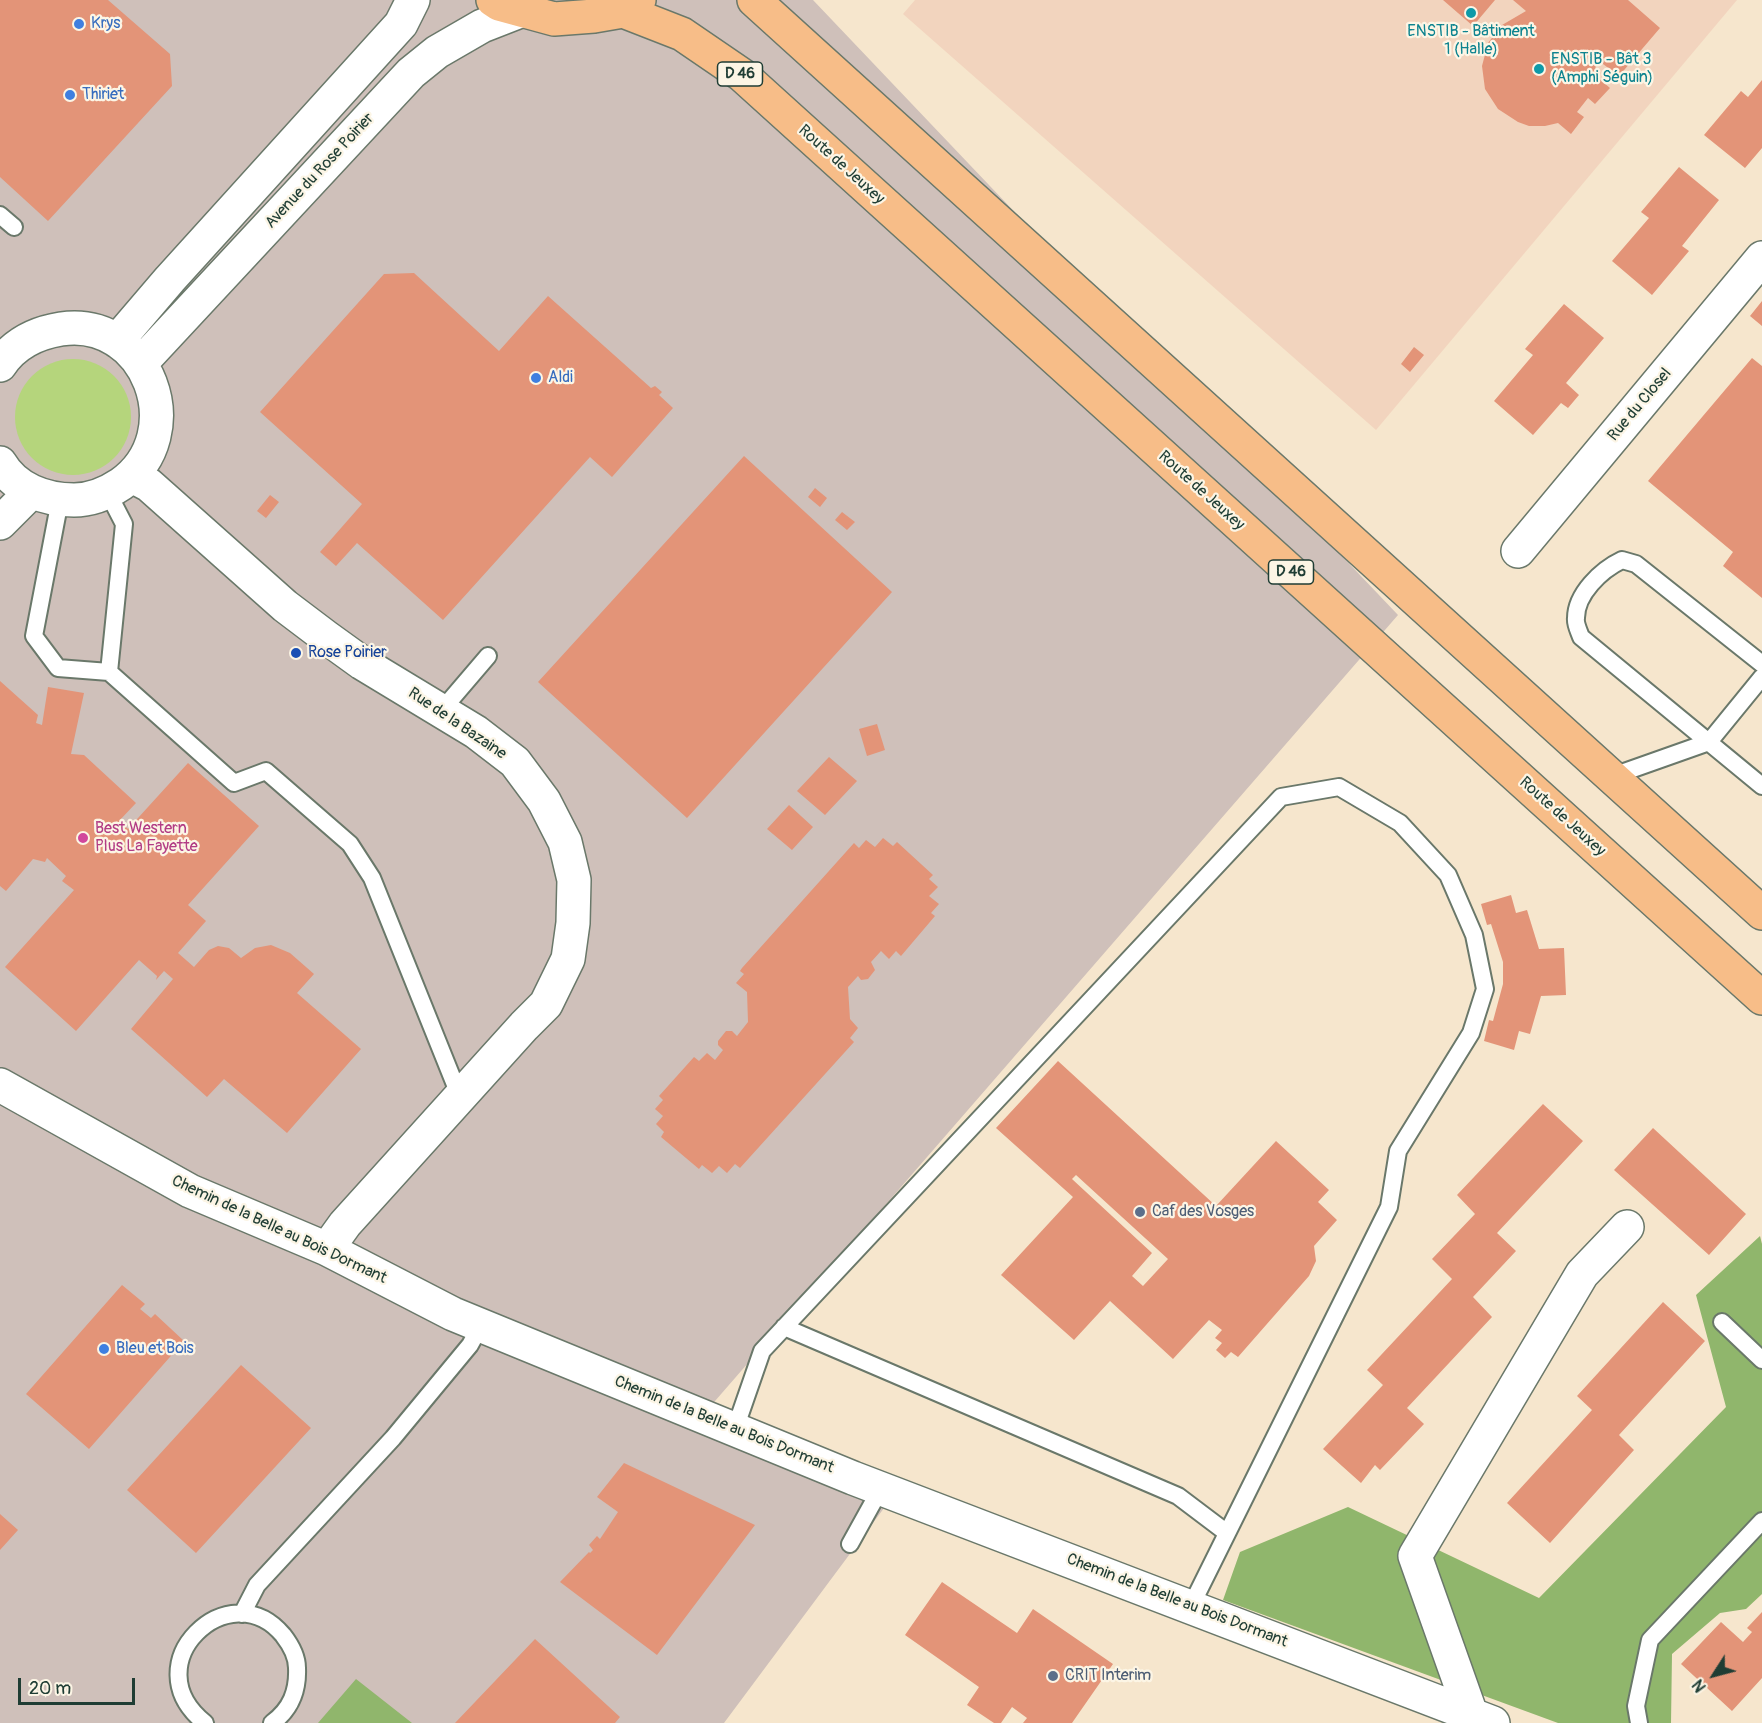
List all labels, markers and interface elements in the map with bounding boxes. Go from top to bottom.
marker: ENSTIB - Bâtiment 1 (Halle) [1464,6,1478,20]
place label: Krys [91,14,120,34]
marker: Krys [72,17,86,31]
place label: ENSTIB - Bâtiment 1 (Halle) [1407,22,1535,60]
place label: ENSTIB - Bât 3 (Amphi Séguin) [1551,50,1653,88]
road number: D 46 [718,62,762,86]
marker: ENSTIB - Bât 3 (Amphi Séguin) [1532,62,1546,76]
place label: Thiriet [82,85,124,105]
marker: Thiriet [63,88,77,102]
street label: Avenue du Rose Poirier [262,109,378,233]
street label: Route de Jeuxey [794,121,888,209]
street label: Rue du Closel [1604,365,1676,445]
place label: Aldi [548,368,573,388]
marker: Aldi [529,371,543,385]
street label: Route de Jeuxey [1154,447,1248,535]
road number: D 46 [1268,560,1314,584]
place label: Rose Poirier [308,643,387,663]
marker: Rose Poirier [289,646,303,660]
street label: Rue de la Bazaine [404,684,510,764]
street label: Route de Jeuxey [1515,773,1609,861]
place label: Best Western Plus La Fayette [95,819,198,857]
marker: Best Western Plus La Fayette [76,831,90,845]
street label: Chemin de la Belle au Bois Dormant [168,1172,390,1288]
place label: Caf des Vosges [1152,1202,1254,1222]
marker: Caf des Vosges [1133,1205,1147,1219]
place label: Bleu et Bois [116,1339,194,1359]
marker: Bleu et Bois [97,1342,111,1356]
street label: Chemin de la Belle au Bois Dormant [611,1372,837,1478]
street label: Chemin de la Belle au Bois Dormant [1064,1550,1290,1652]
north arrow [1684,1645,1744,1705]
scale bar [21,1666,138,1704]
place label: CRIT Interim [1065,1666,1151,1686]
marker: CRIT Interim [1046,1669,1060,1683]
text: N [1688,1675,1711,1696]
text: 20 m [29,1677,71,1700]

